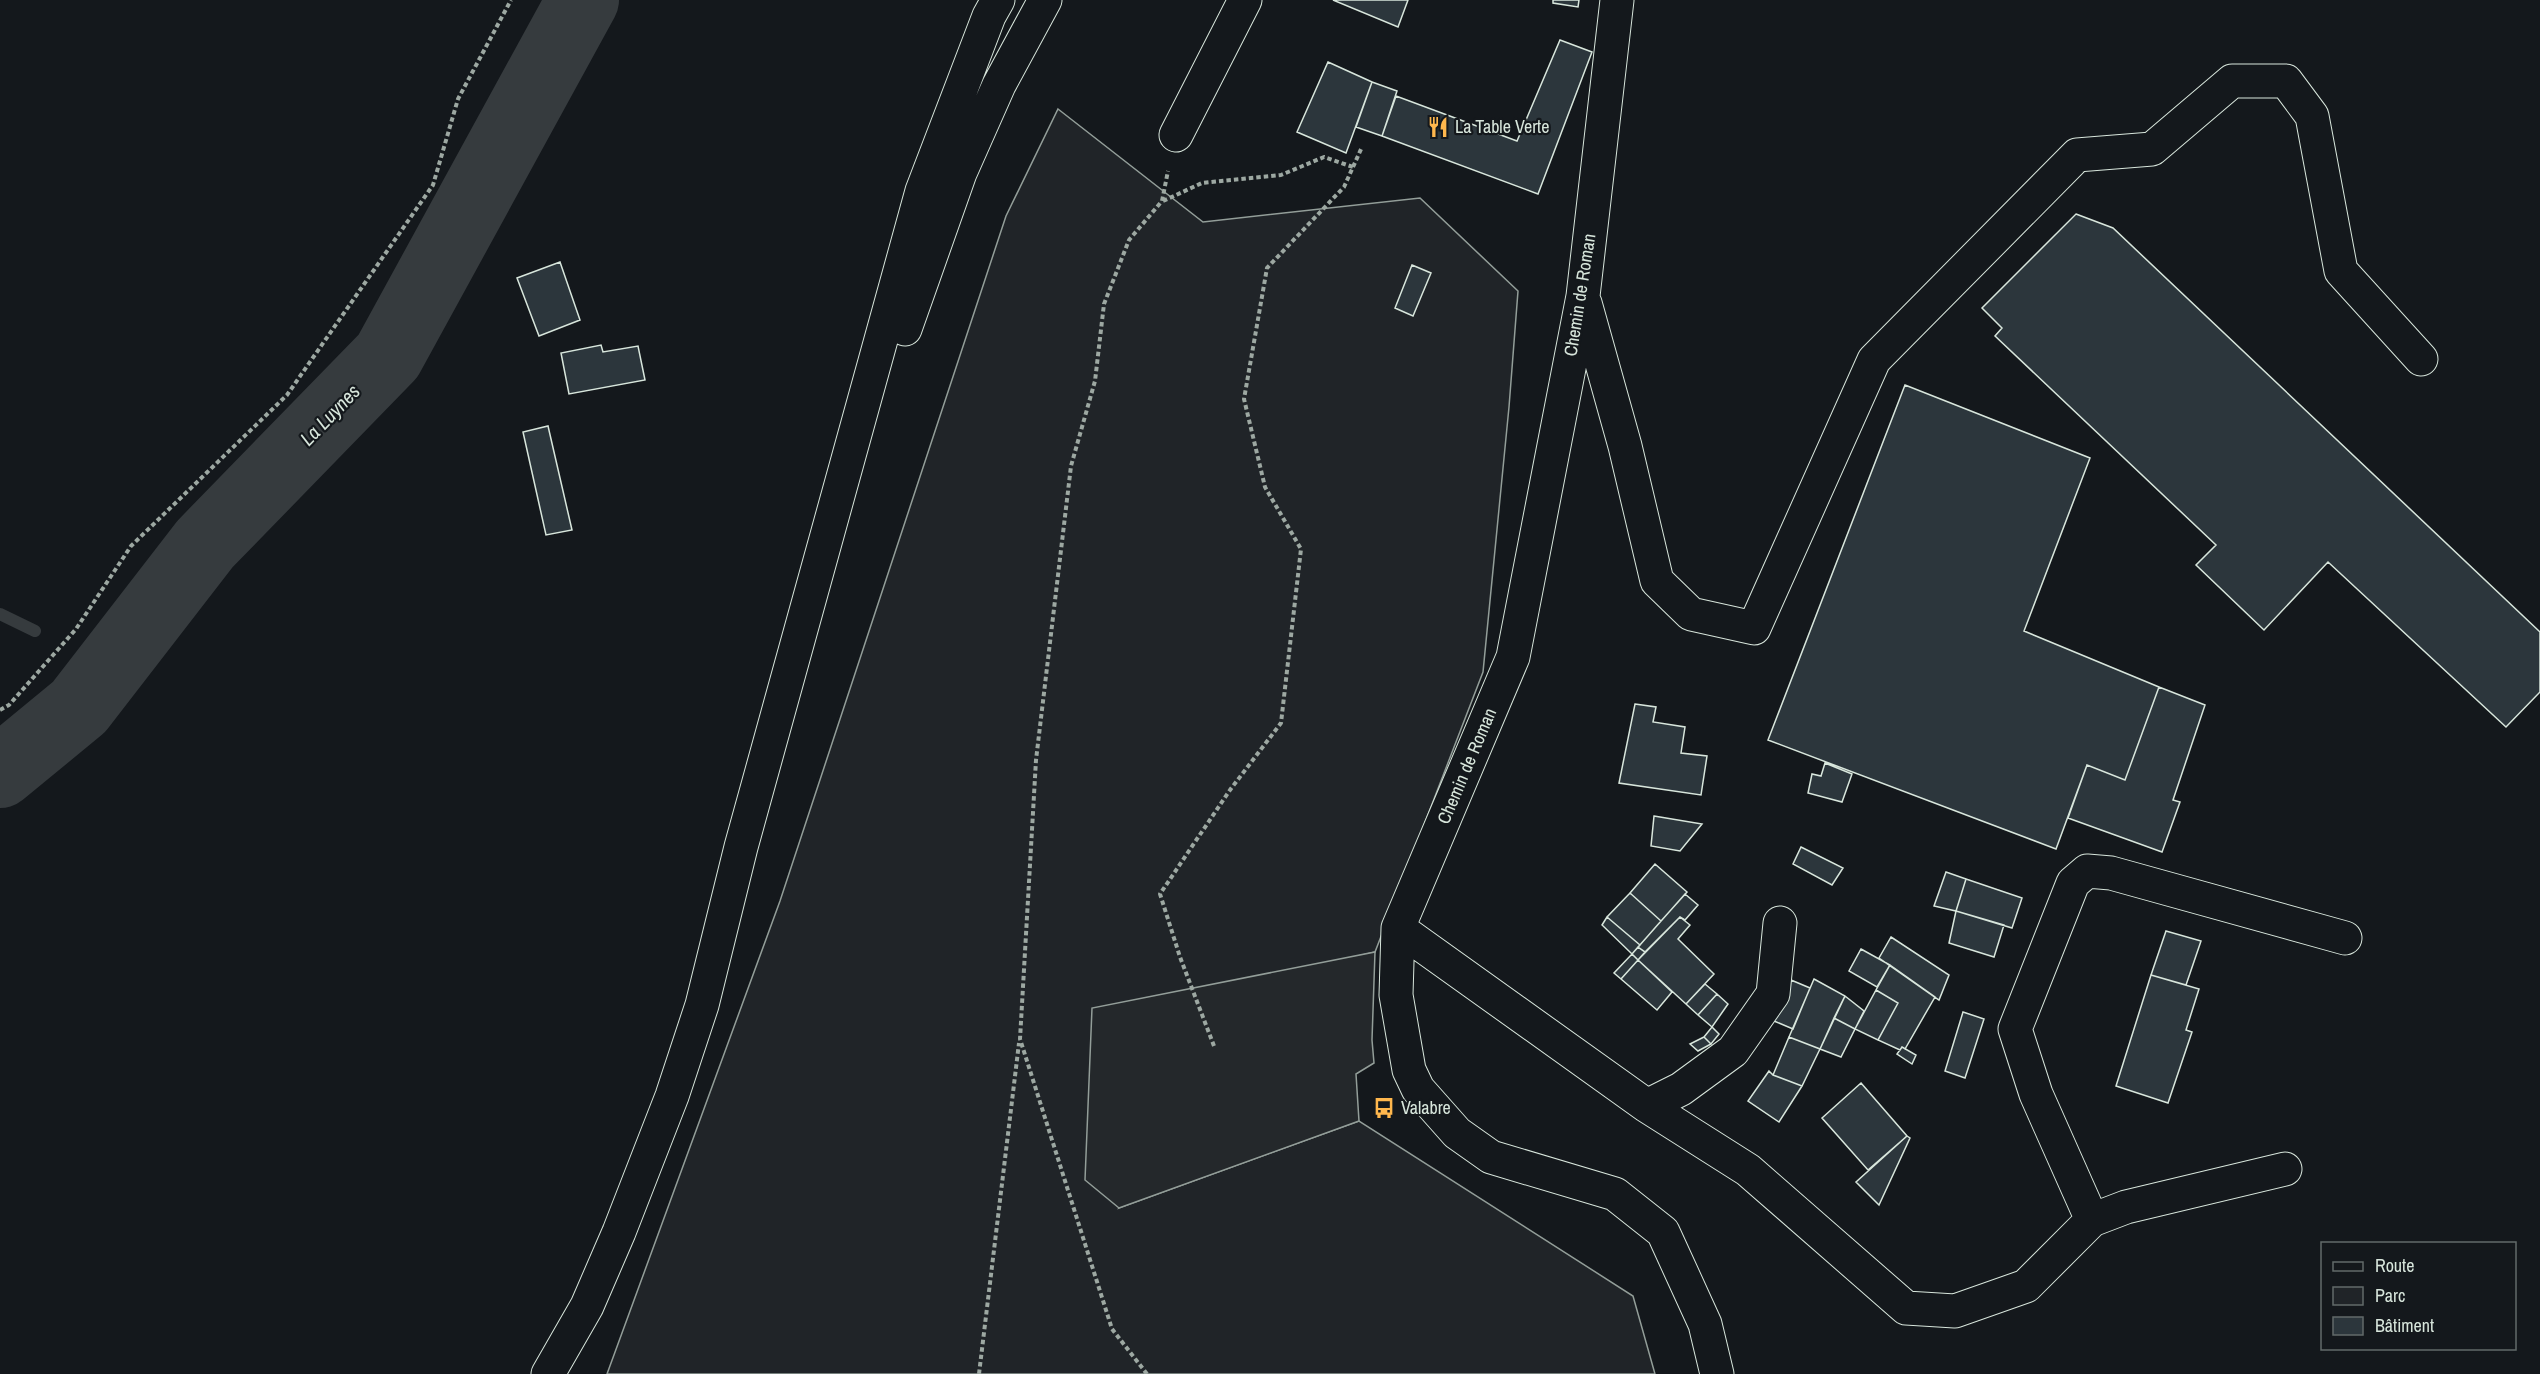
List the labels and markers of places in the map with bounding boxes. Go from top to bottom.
place label: La Table Verte [1455,114,1549,139]
restaurant icon: La Table Verte [1426,115,1450,139]
place label: Valabre [1401,1095,1451,1120]
bus stop icon: Valabre [1372,1096,1396,1120]

